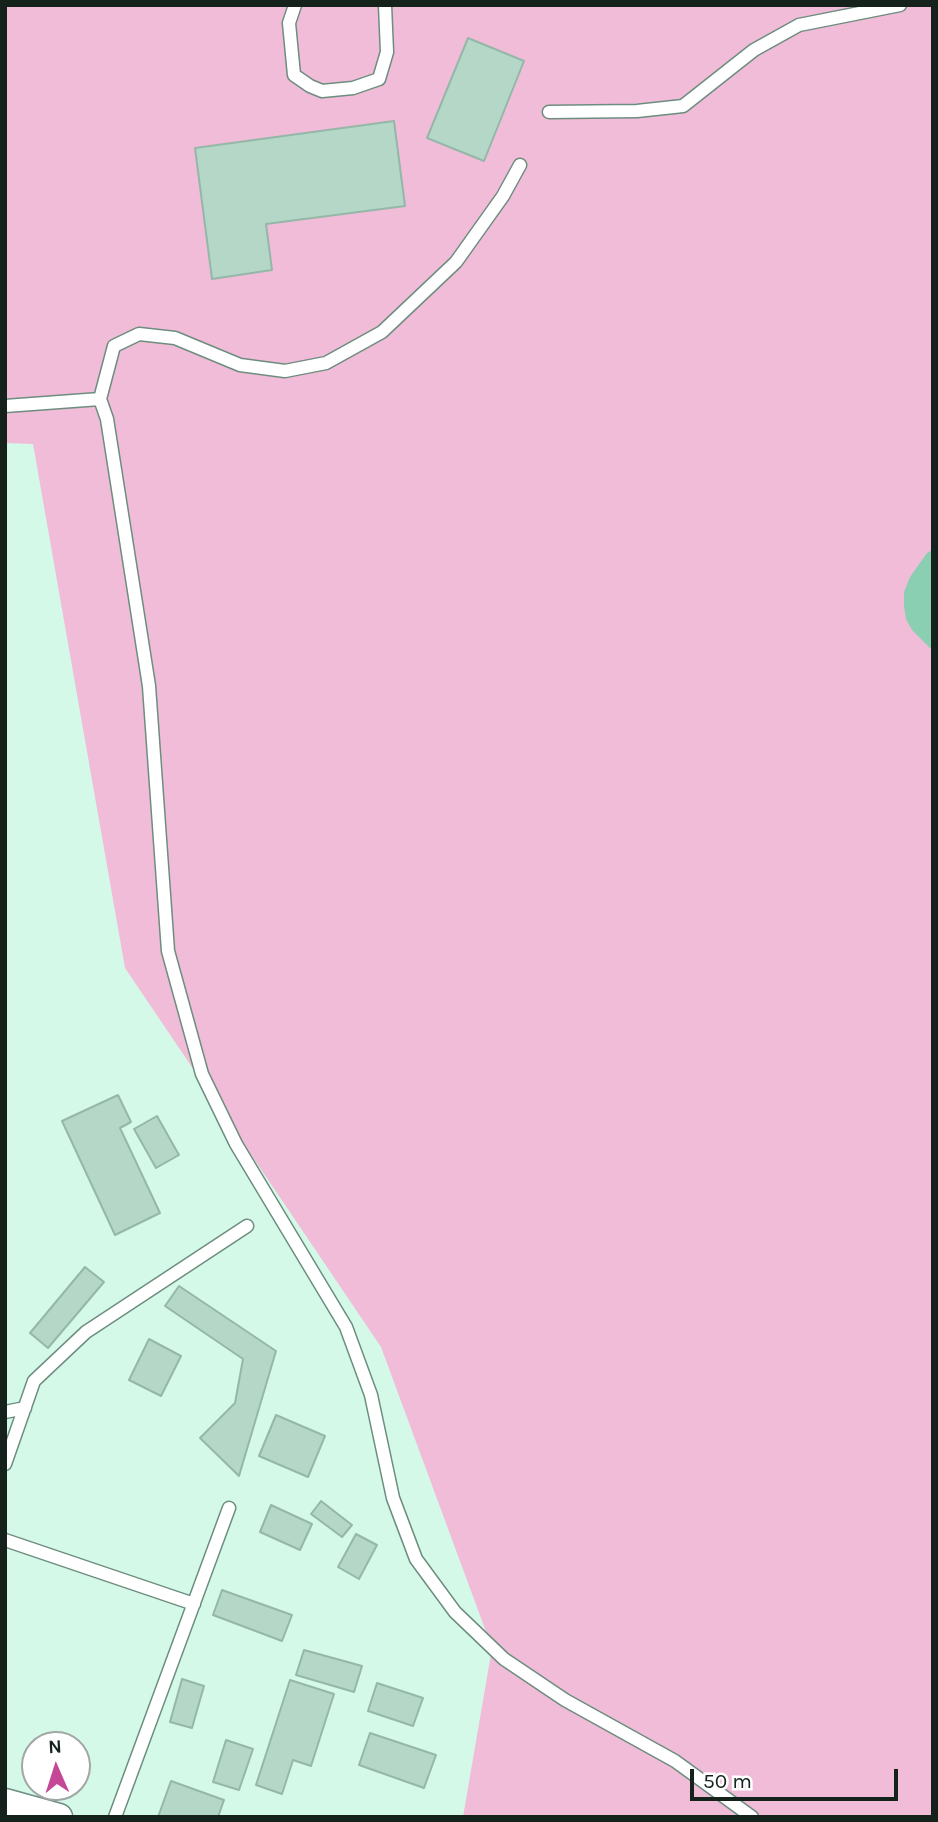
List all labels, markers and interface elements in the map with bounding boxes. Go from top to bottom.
north arrow [21,1731,91,1801]
text: N [48,1736,62,1758]
scale bar [693,1756,901,1800]
text: 50 m [703,1769,752,1793]

